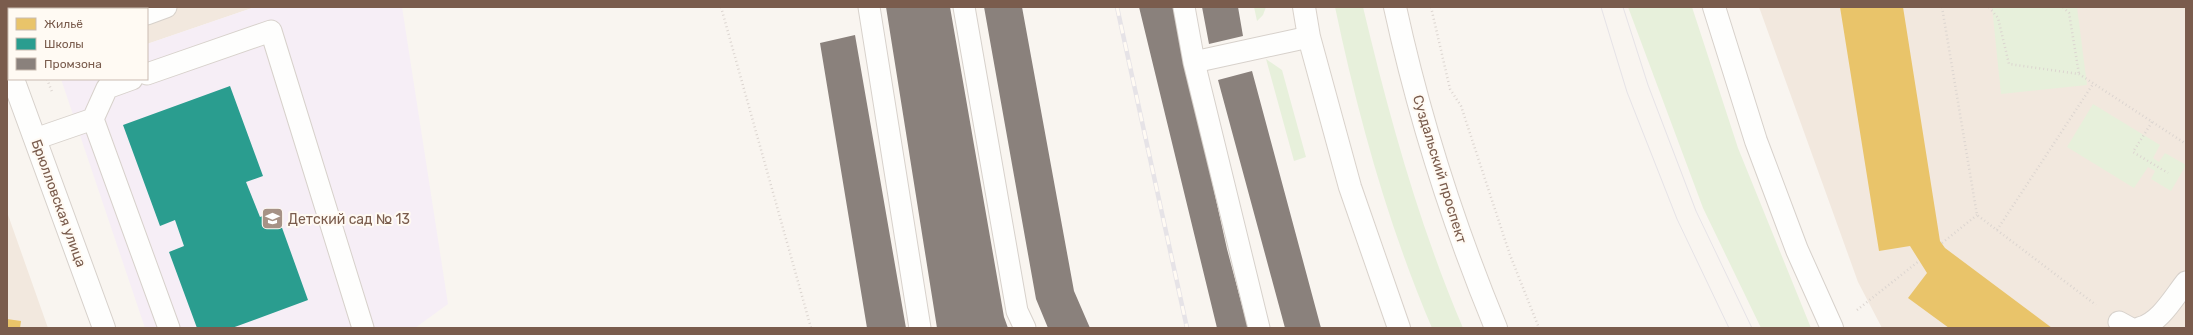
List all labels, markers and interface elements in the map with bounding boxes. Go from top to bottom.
legend [8,8,148,80]
text: Жильё [44,17,83,31]
text: Школы [44,37,84,51]
text: Промзона [44,57,102,71]
street label: Суздальский проспект [1409,93,1470,245]
street label: Брюлловская улица [28,137,90,269]
school or university icon: Детский сад № 13 [259,206,285,232]
place label: Детский сад № 13 [288,211,410,228]

